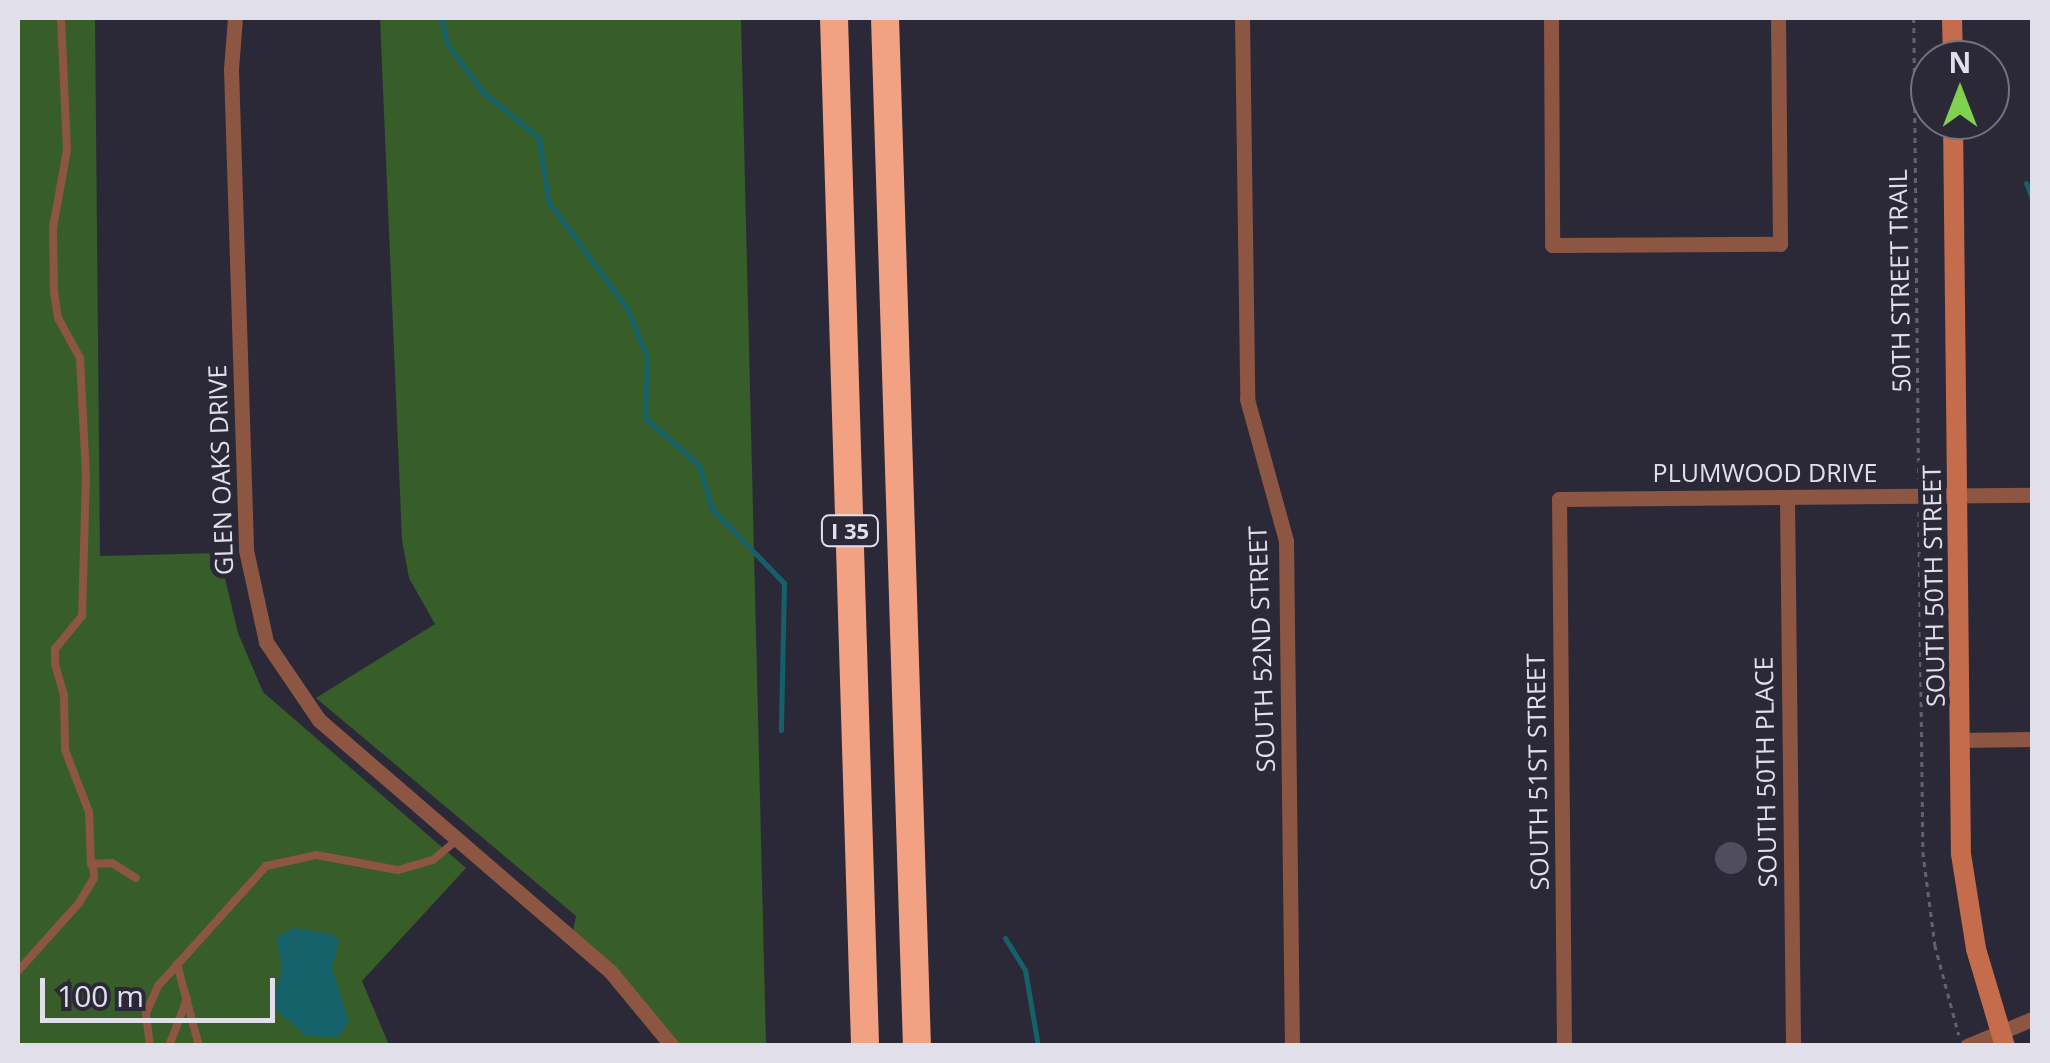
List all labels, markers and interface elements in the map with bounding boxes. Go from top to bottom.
north arrow [1910,40,2010,140]
text: N [1949,43,1971,81]
street label: 50TH STREET TRAIL [1882,169,1916,393]
street label: GLEN OAKS DRIVE [201,364,239,576]
street label: PLUMWOOD DRIVE [1653,457,1877,487]
street label: SOUTH 50TH STREET [1916,465,1950,707]
road number: I 35 [820,514,880,548]
street label: SOUTH 52ND STREET [1242,525,1280,773]
street label: SOUTH 51ST STREET [1520,653,1554,891]
street label: SOUTH 50TH PLACE [1748,656,1782,888]
scale bar [45,958,280,1020]
text: 100 m [57,975,144,1016]

